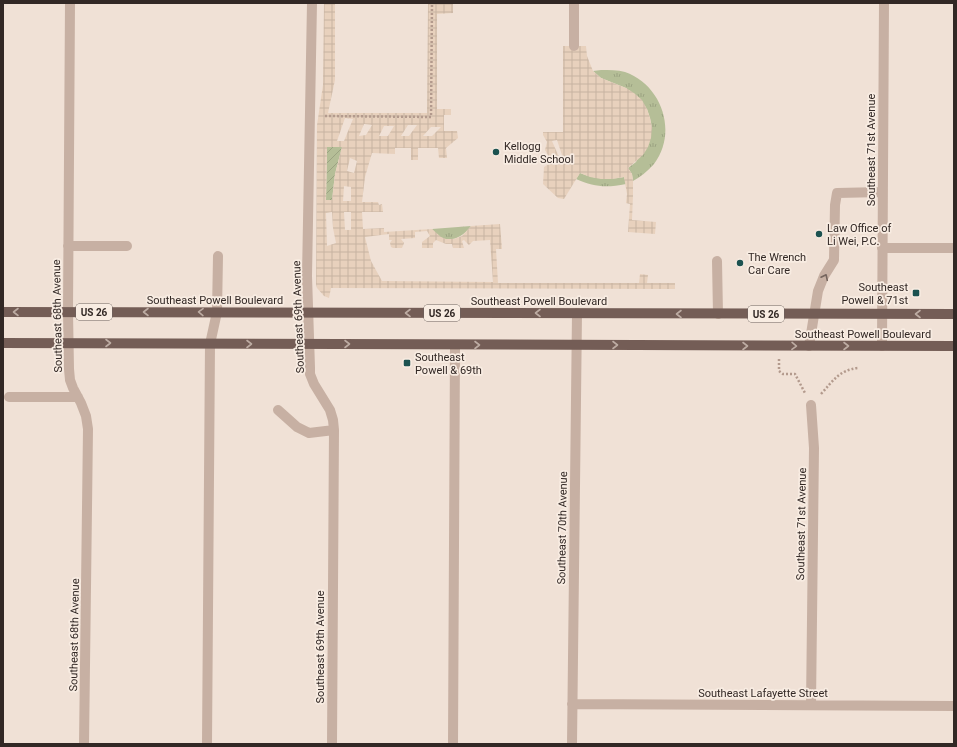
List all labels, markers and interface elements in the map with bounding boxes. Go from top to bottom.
street label: Southeast 71st Avenue [865,93,878,206]
place label: Kellogg Middle School [504,140,574,166]
marker: Kellogg Middle School [491,147,501,157]
place label: Law Office of Li Wei, P.C. [827,222,891,248]
marker: Law Office of Li Wei, P.C. [814,229,824,239]
place label: The Wrench Car Care [748,251,806,277]
marker: The Wrench Car Care [735,258,745,268]
street label: Southeast 68th Avenue [50,259,65,373]
street label: Southeast 69th Avenue [290,260,307,374]
one-way arrow [820,274,827,281]
place label: Southeast Powell & 71st [841,281,908,307]
marker: Southeast Powell & 71st [911,288,921,298]
street label: Southeast Powell Boulevard [147,294,283,307]
street label: Southeast Powell Boulevard [471,295,607,308]
road number: US 26 [76,304,112,320]
road number: US 26 [424,305,460,321]
road number: US 26 [748,306,784,322]
one-way arrow [13,308,19,316]
one-way arrow [143,308,149,316]
one-way arrow [198,308,204,316]
one-way arrow [405,309,411,317]
one-way arrow [535,309,541,317]
one-way arrow [676,310,682,318]
one-way arrow [915,310,921,318]
street label: Southeast Powell Boulevard [795,328,931,341]
one-way arrow [105,339,111,347]
one-way arrow [246,340,252,348]
one-way arrow [344,340,350,348]
one-way arrow [474,341,480,349]
one-way arrow [612,341,618,349]
one-way arrow [742,342,748,350]
one-way arrow [791,342,797,350]
one-way arrow [843,342,849,350]
place label: Southeast Powell & 69th [415,351,482,377]
marker: Southeast Powell & 69th [402,358,412,368]
street label: Southeast 71st Avenue [794,467,809,580]
street label: Southeast 70th Avenue [555,471,570,585]
street label: Southeast 68th Avenue [67,578,82,692]
street label: Southeast 69th Avenue [314,590,327,704]
street label: Southeast Lafayette Street [698,687,828,700]

